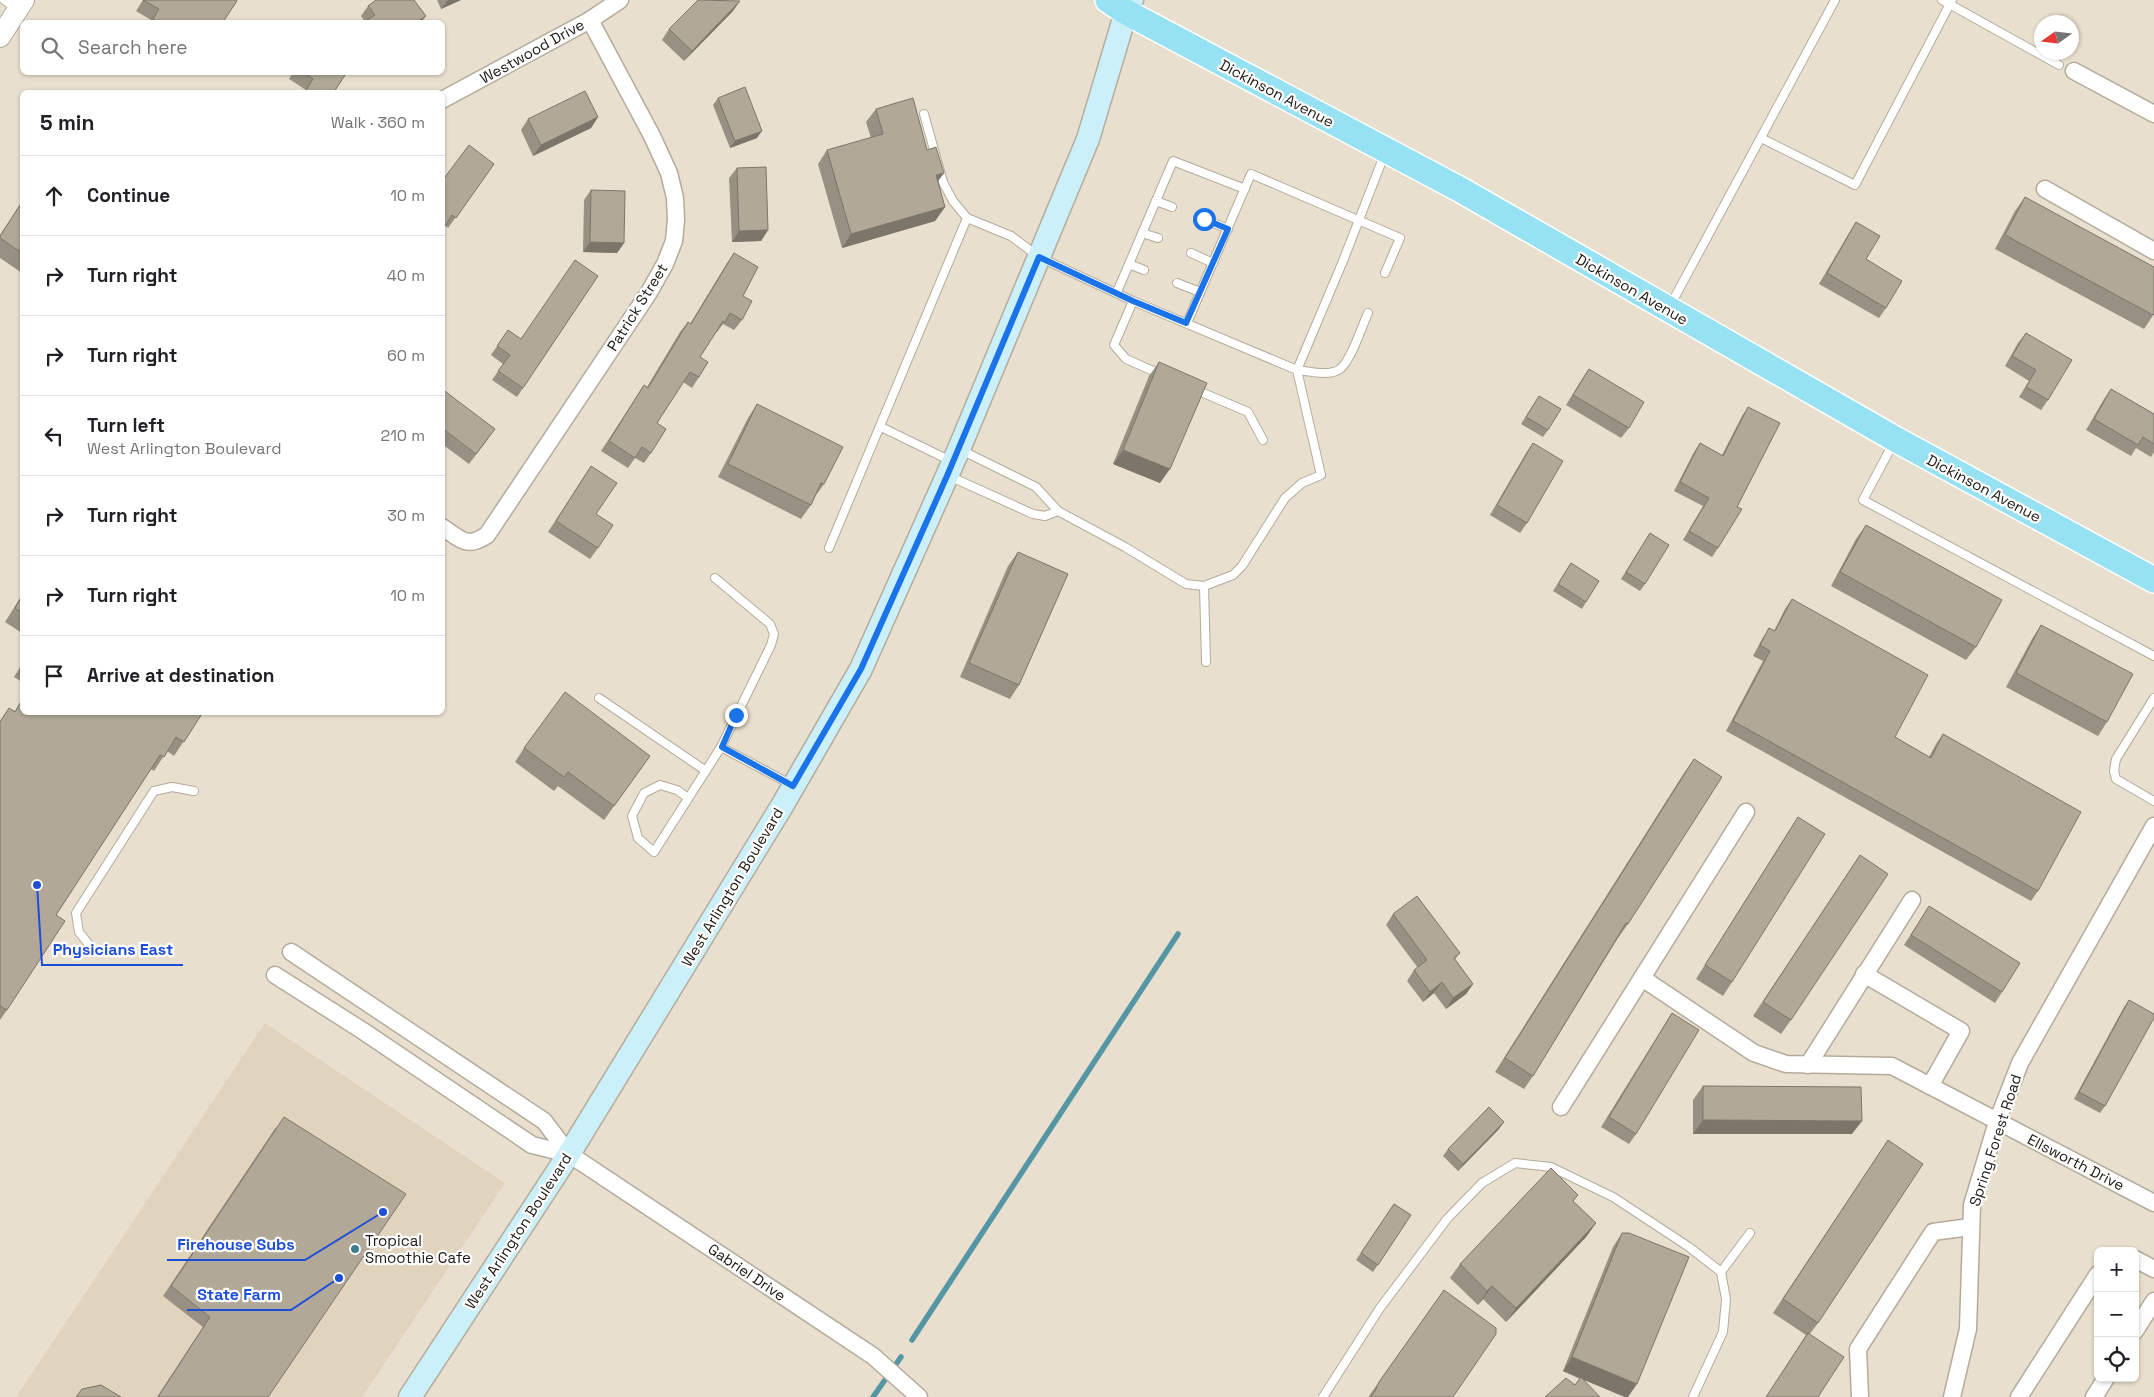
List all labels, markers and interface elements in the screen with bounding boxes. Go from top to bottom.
street label: Westwood Drive [477,14,588,87]
north arrow [2034,15,2079,60]
search box [20,20,445,75]
icon: search [38,34,66,62]
text: Search here [78,35,188,60]
street label: Dickinson Avenue [1217,55,1337,131]
text: 5 min [40,109,94,136]
text: Walk · 360 m [331,112,425,133]
icon: ahead [40,182,68,210]
text: Continue [87,183,170,208]
text: 10 m [390,185,425,206]
route start [1193,208,1216,231]
street label: Dickinson Avenue [1572,249,1692,329]
street label: Patrick Street [602,260,672,354]
icon: right [40,262,68,290]
text: Turn right [87,263,177,288]
text: 40 m [387,265,425,286]
icon: right [40,342,68,370]
text: Turn right [87,343,177,368]
text: 60 m [387,345,425,366]
text: Turn left [87,413,165,438]
icon: left [40,422,68,450]
text: 210 m [381,425,425,446]
text: West Arlington Boulevard [87,438,282,459]
street label: Dickinson Avenue [1924,450,2044,526]
icon: right [40,502,68,530]
text: Turn right [87,503,177,528]
text: 30 m [387,505,425,526]
icon: right [40,582,68,610]
text: Turn right [87,583,177,608]
text: 10 m [390,585,425,606]
icon: arrive [40,662,68,690]
text: Arrive at destination [87,663,275,688]
route end [725,704,748,727]
street label: West Arlington Boulevard [677,804,787,970]
callout: Physicians East [42,934,183,965]
text: Physicians East [53,939,173,960]
street label: Spring Forest Road [1965,1072,2025,1208]
street label: Ellsworth Drive [2024,1129,2128,1195]
street label: West Arlington Boulevard [460,1149,576,1313]
callout: Firehouse Subs [167,1229,305,1260]
place label: Tropical Smoothie Cafe [365,1231,471,1267]
text: Firehouse Subs [177,1234,295,1255]
street label: Gabriel Drive [704,1239,790,1305]
marker: Tropical Smoothie Cafe [349,1243,361,1255]
map controls [2094,1247,2139,1382]
button: + [2094,1247,2139,1292]
callout: State Farm [187,1279,291,1310]
text: State Farm [197,1284,281,1305]
button: − [2094,1292,2139,1337]
button: locate [2094,1337,2139,1382]

